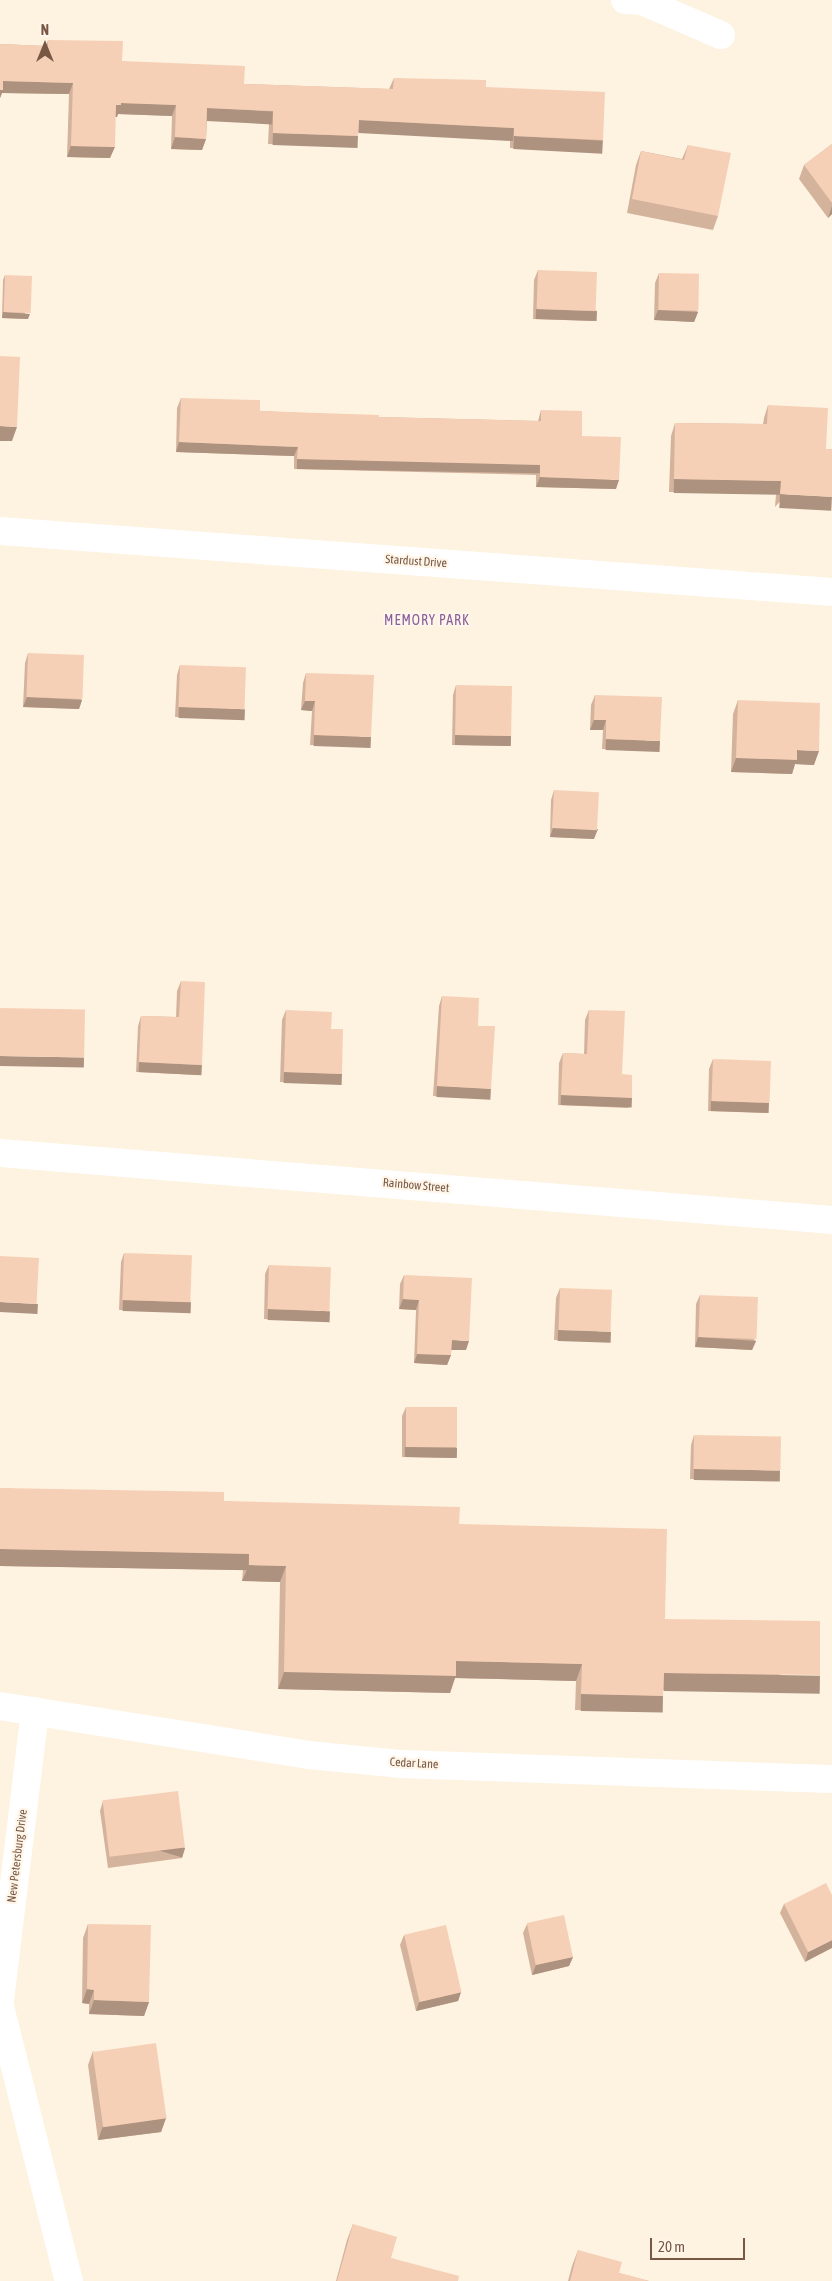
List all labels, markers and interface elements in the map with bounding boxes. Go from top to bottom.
north arrow [20,20,70,70]
text: N [41,22,49,38]
street label: Stardust Drive [385,553,447,571]
district label: MEMORY PARK [383,612,471,628]
street label: Rainbow Street [382,1176,450,1196]
street label: Cedar Lane [389,1756,439,1772]
street label: New Petersburg Drive [5,1809,31,1903]
scale bar [652,2228,747,2260]
text: 20 m [658,2238,685,2255]

